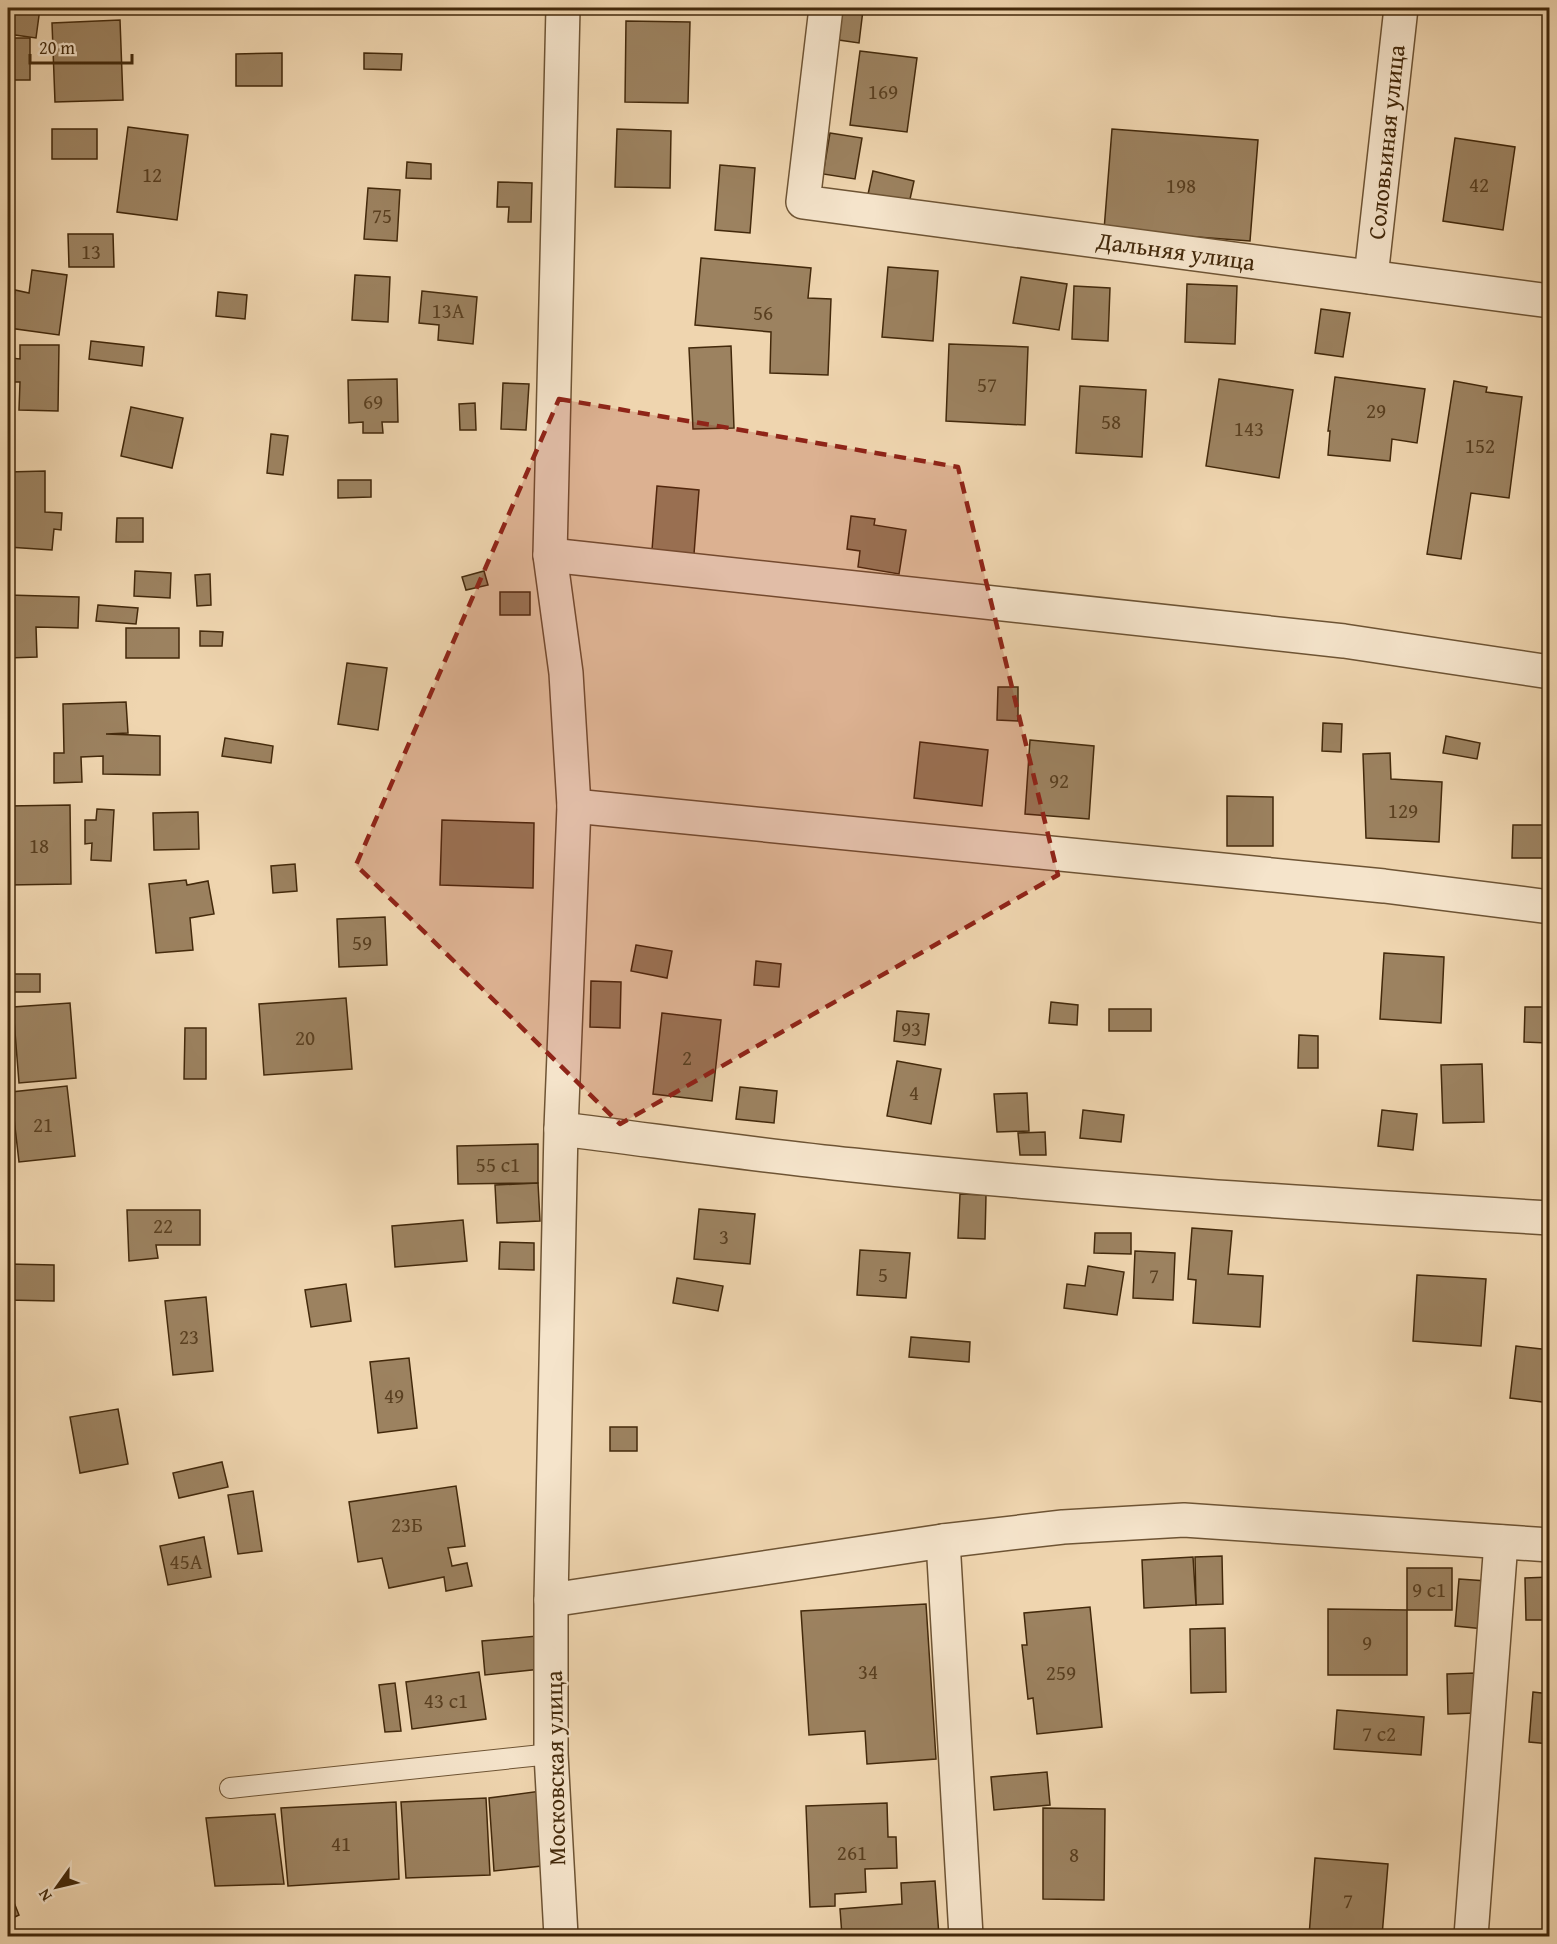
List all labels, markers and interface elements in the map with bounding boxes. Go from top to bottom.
scale bar [30,27,132,65]
text: 20 m [39,34,75,61]
street label: Соловьиная улица [1358,42,1414,241]
house number: 169 [868,76,898,107]
house number: 12 [142,159,162,190]
house number: 42 [1469,169,1489,200]
house number: 198 [1166,170,1196,201]
house number: 75 [372,200,392,231]
street label: Дальняя улица [1094,222,1258,280]
house number: 13 [81,236,101,267]
house number: 13А [432,295,465,326]
house number: 56 [753,297,773,328]
house number: 57 [977,369,997,400]
house number: 69 [363,386,383,417]
house number: 29 [1366,395,1386,426]
house number: 58 [1101,406,1121,437]
house number: 143 [1234,413,1264,444]
house number: 152 [1465,430,1495,461]
house number: 92 [1049,765,1069,796]
house number: 129 [1388,795,1418,826]
house number: 18 [29,830,49,861]
house number: 59 [352,927,372,958]
house number: 93 [901,1013,921,1044]
house number: 20 [295,1022,315,1053]
house number: 2 [682,1042,692,1073]
house number: 4 [909,1077,919,1108]
house number: 21 [33,1109,53,1140]
house number: 55 с1 [476,1149,520,1180]
house number: 22 [153,1210,173,1241]
house number: 3 [719,1221,729,1252]
house number: 5 [878,1259,888,1290]
house number: 7 [1149,1260,1159,1291]
house number: 23 [179,1321,199,1352]
house number: 49 [384,1380,404,1411]
house number: 23Б [391,1509,423,1540]
house number: 45А [170,1546,203,1577]
house number: 9 с1 [1412,1574,1446,1605]
house number: 9 [1362,1627,1372,1658]
house number: 34 [858,1656,878,1687]
house number: 259 [1046,1657,1076,1688]
street label: Московская улица [536,1670,574,1866]
house number: 43 с1 [424,1685,468,1716]
house number: 7 с2 [1362,1718,1396,1749]
house number: 41 [331,1828,351,1859]
house number: 261 [837,1837,867,1868]
house number: 8 [1069,1839,1079,1870]
north arrow [27,1857,87,1917]
text: N [31,1884,58,1907]
house number: 7 [1343,1885,1353,1916]

